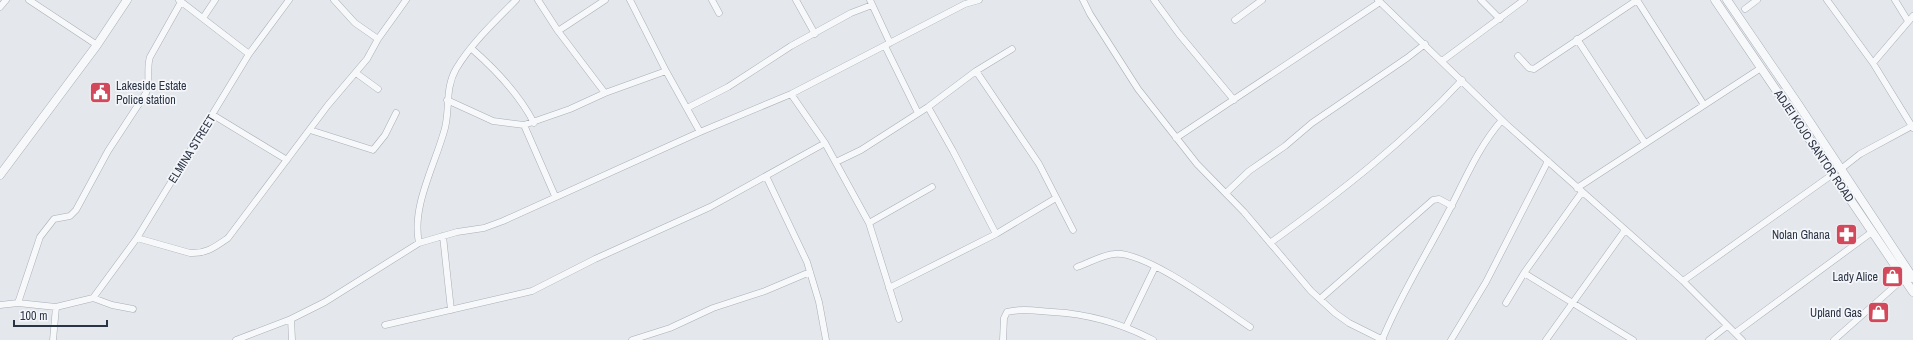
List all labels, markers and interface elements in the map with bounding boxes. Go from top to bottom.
place label: Lakeside Estate Police station [116,78,187,108]
public building icon: Lakeside Estate Police station [88,80,114,106]
street label: ADJEI KOJO SANTOR ROAD [1770,86,1858,205]
street label: ELMINA STREET [165,112,219,186]
pharmacy icon: Nolan Ghana [1833,222,1859,248]
place label: Nolan Ghana [1772,227,1831,243]
shop icon: Lady Alice [1880,264,1906,290]
place label: Lady Alice [1833,269,1878,285]
shop icon: Upland Gas [1865,300,1891,326]
scale bar [14,302,107,328]
place label: Upland Gas [1810,305,1862,321]
text: 100 m [20,308,47,324]

